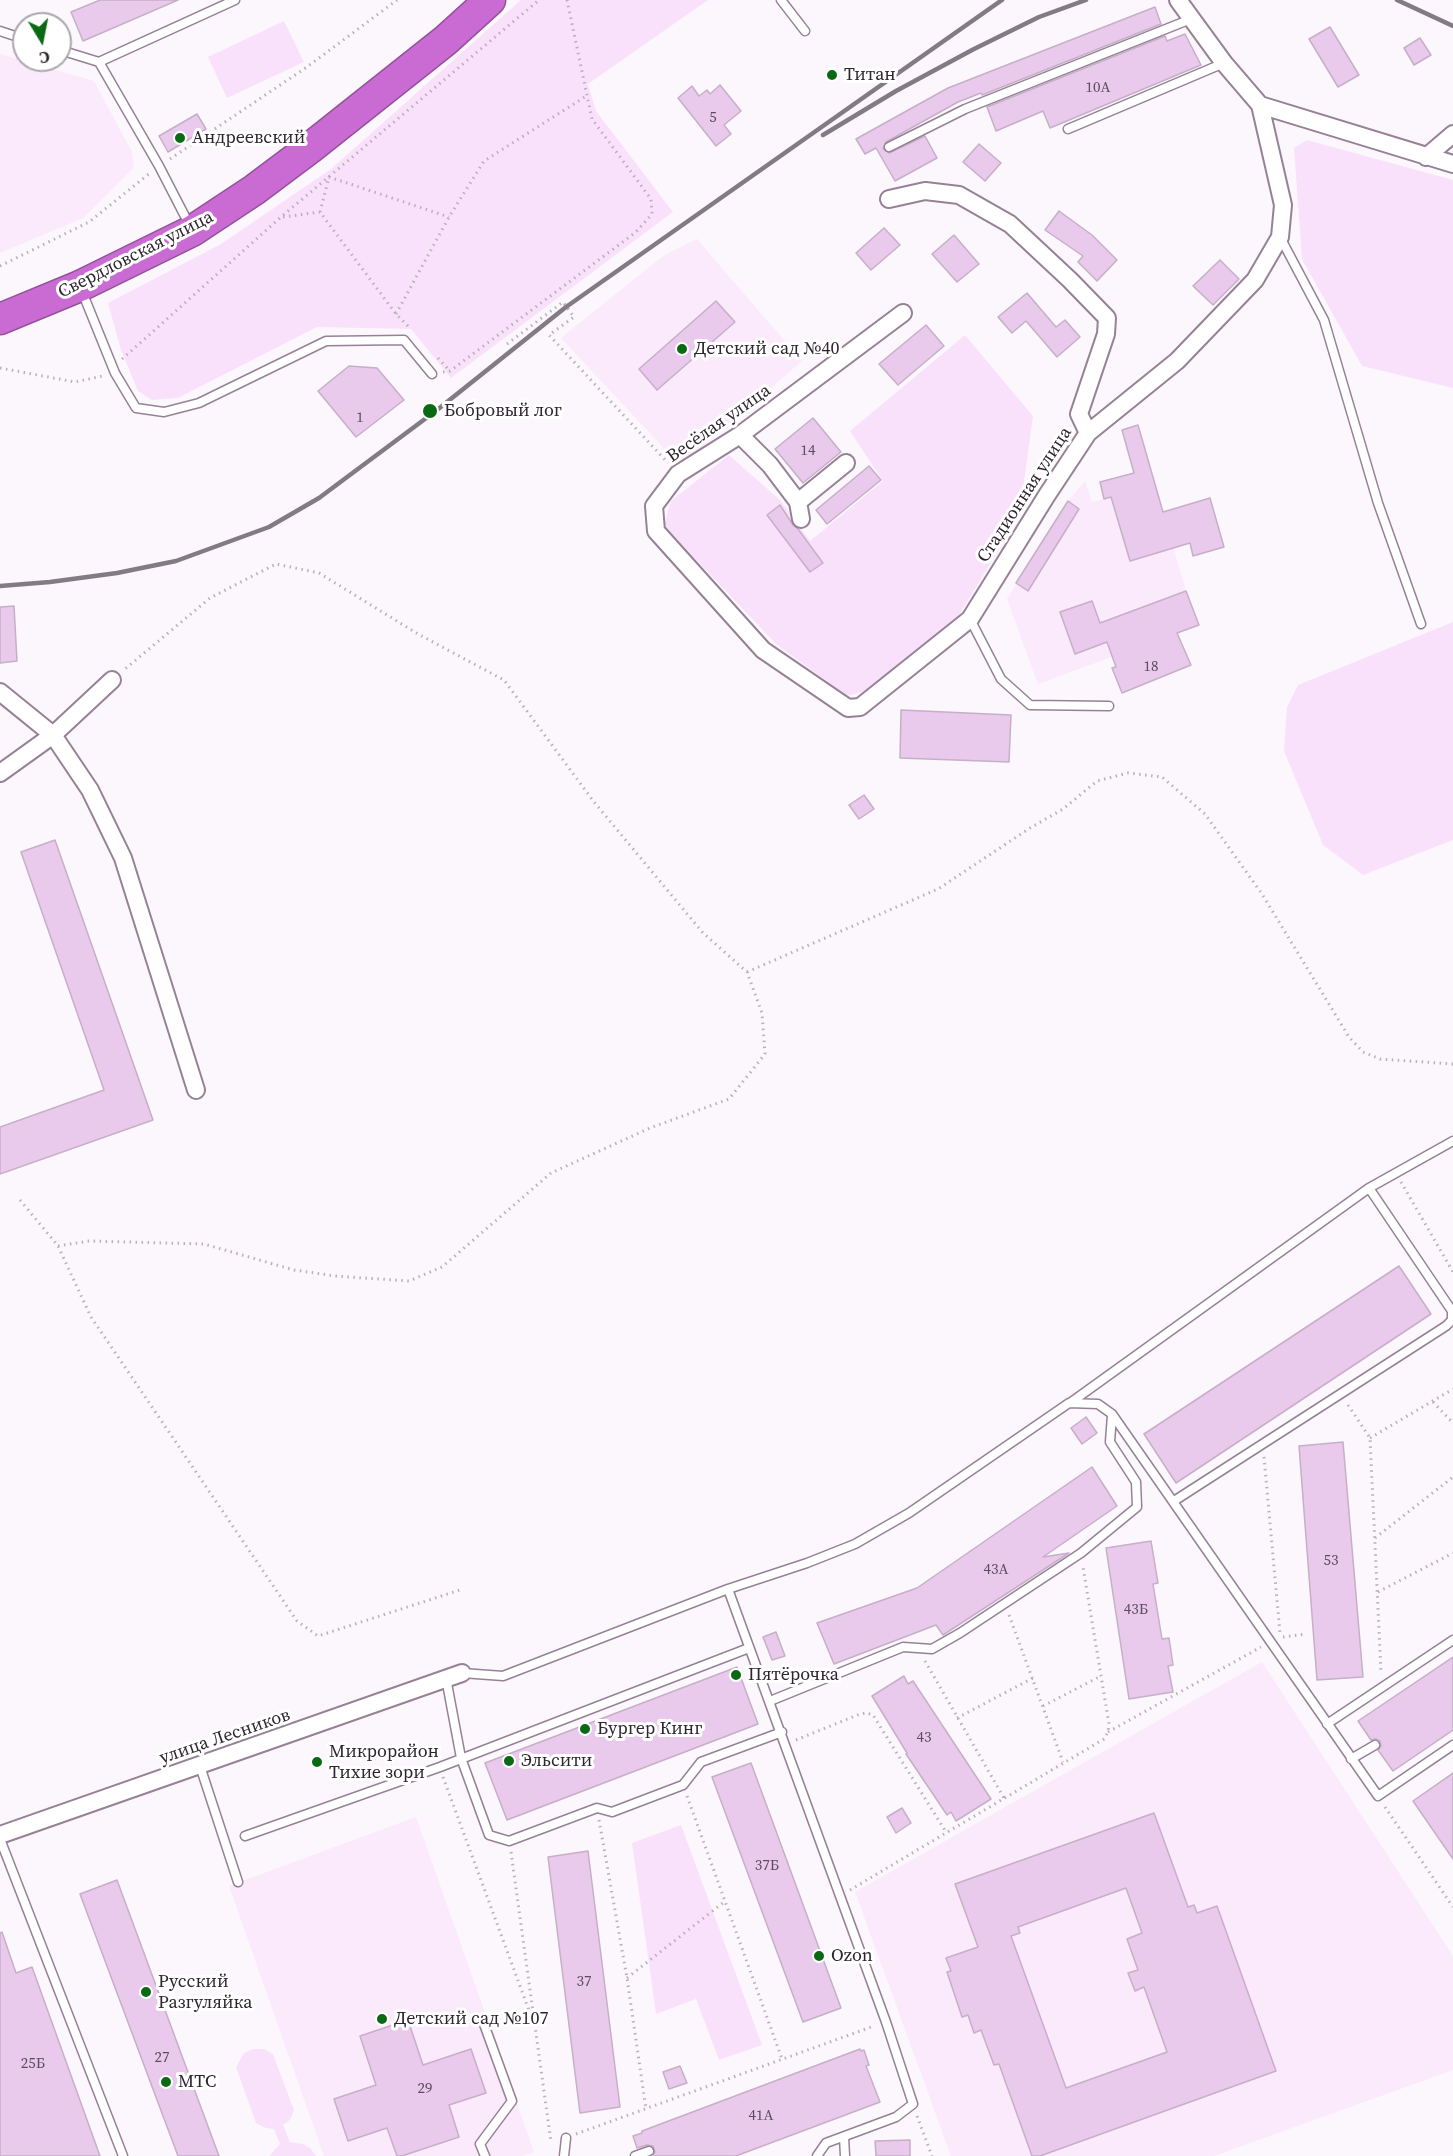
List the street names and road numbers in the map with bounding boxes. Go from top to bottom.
street label: Свердловская улица [55,206,217,304]
street label: Весёлая улица [663,380,775,468]
street label: Стадионная улица [973,423,1077,567]
street label: улица Лесников [157,1705,293,1769]

